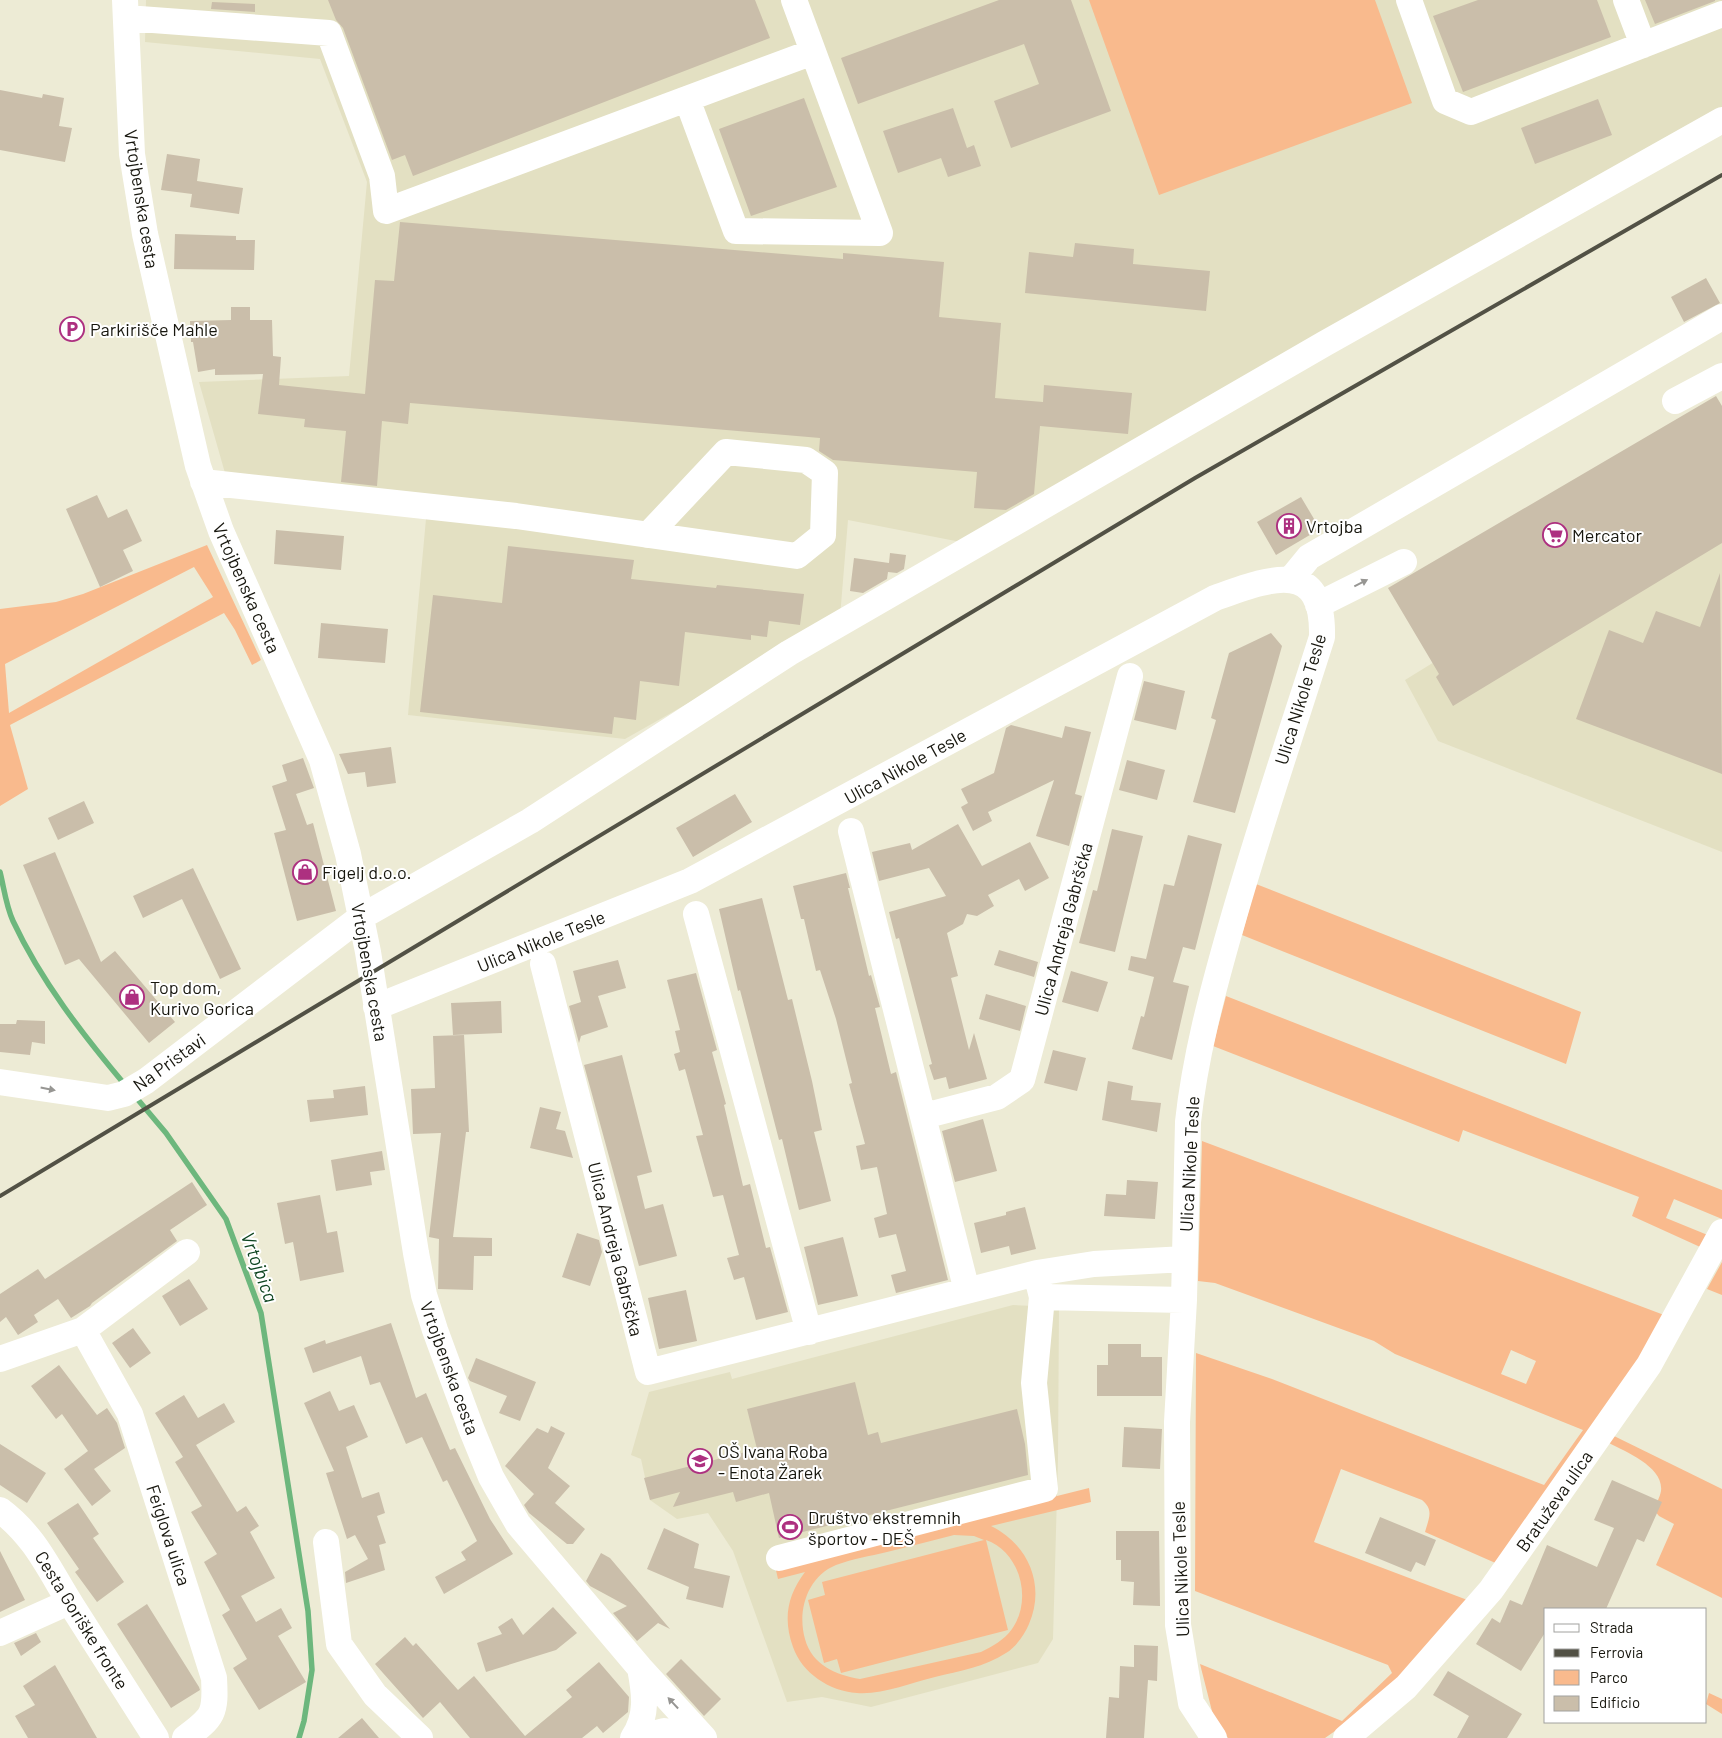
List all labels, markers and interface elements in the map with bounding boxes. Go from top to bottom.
street label: Vrtojbenska cesta [120,128,164,270]
parking icon: Parkirišče Mahle [59,316,85,342]
place label: Parkirišče Mahle [90,318,218,340]
building icon: Vrtojba [1276,513,1302,539]
place label: Vrtojba [1306,515,1363,537]
street label: Vrtojbenska cesta [208,519,286,657]
supermarket icon: Mercator [1542,522,1568,548]
place label: Mercator [1572,524,1643,546]
one-way arrow [1354,579,1368,587]
street label: Ulica Nikole Tesle [1270,631,1330,767]
street label: Ulica Nikole Tesle [840,723,970,809]
street label: Ulica Andreja Gabrščka [1029,840,1097,1018]
shop icon: Figelj d.o.o. [292,859,318,885]
place label: Figelj d.o.o. [322,861,412,883]
street label: Vrtojbenska cesta [347,901,393,1043]
street label: Ulica Nikole Tesle [474,905,608,977]
place label: Top dom, Kurivo Gorica [150,976,254,1019]
shop icon: Top dom, Kurivo Gorica [119,984,145,1010]
street label: Na Pristavi [128,1028,210,1096]
one-way arrow [41,1085,57,1093]
street label: Ulica Nikole Tesle [1174,1096,1204,1232]
street label: Ulica Andreja Gabrščka [584,1160,648,1338]
water label: Vrtojbica [237,1229,283,1305]
street label: Vrtojbenska cesta [416,1298,484,1438]
place label: OŠ Ivana Roba - Enota Žarek [718,1440,828,1483]
street label: Bratuževa ulica [1511,1446,1597,1556]
school or university icon: OŠ Ivana Roba - Enota Žarek [687,1448,713,1474]
street label: Feiglova ulica [142,1482,196,1588]
street label: Ulica Nikole Tesle [1167,1501,1193,1637]
place label: Društvo ekstremnih športov - DEŠ [808,1506,961,1549]
sports icon: Društvo ekstremnih športov - DEŠ [777,1514,803,1540]
street label: Cesta Goriške fronte [31,1547,133,1693]
legend [1544,1608,1707,1723]
text: Strada [1590,1618,1633,1636]
text: Ferrovia [1590,1643,1643,1661]
text: Parco [1590,1668,1628,1686]
text: Edificio [1590,1693,1640,1711]
one-way arrow [667,1697,679,1709]

